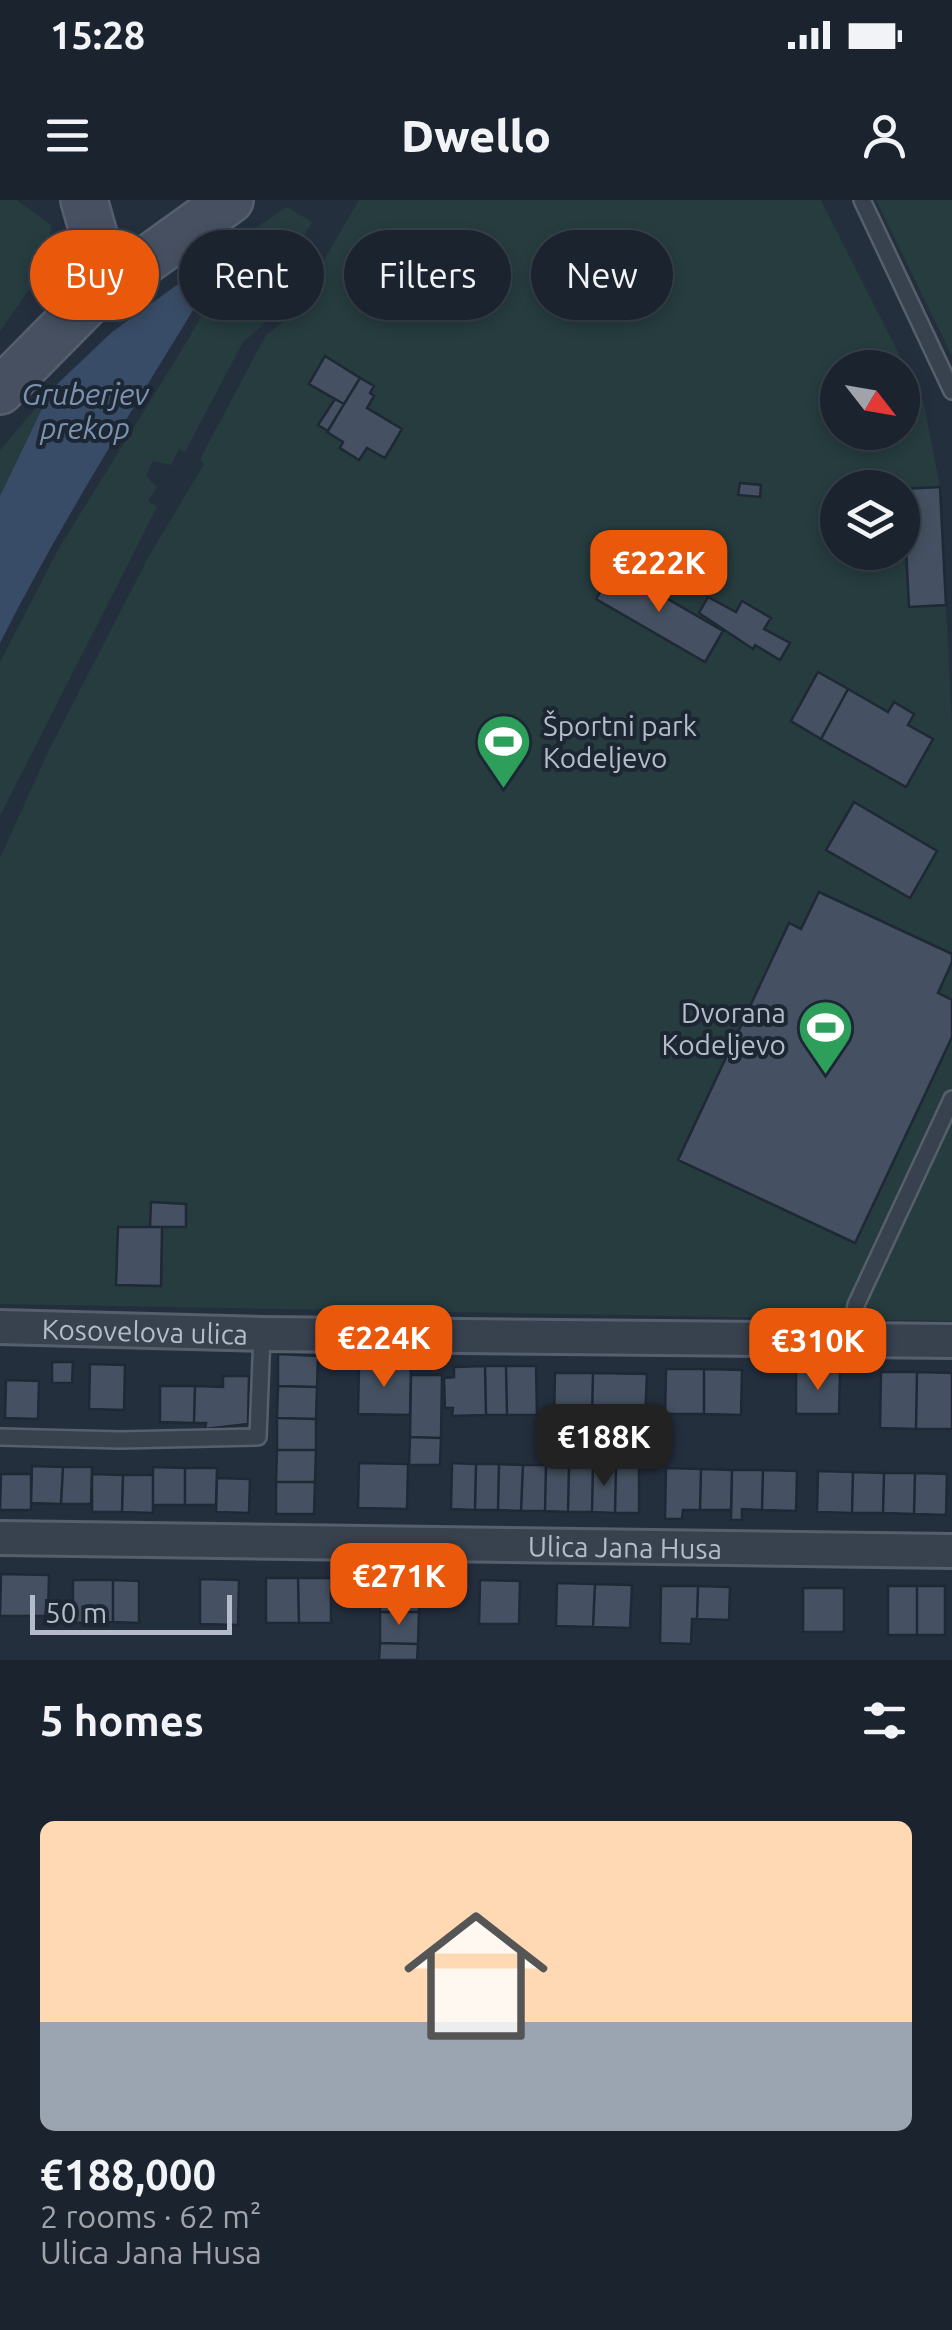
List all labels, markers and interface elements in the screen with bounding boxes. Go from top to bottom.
text: 15:28 [50,14,145,56]
icon: menu [40,108,95,163]
icon: person [857,108,912,163]
text: Dwello [401,110,551,161]
chip: Buy [30,230,159,320]
chip: Rent [179,230,324,320]
chip: Filters [344,230,511,320]
chip: New [531,230,673,320]
north arrow [820,350,920,450]
map controls [820,350,920,570]
water label: Gruberjev prekop [21,377,150,445]
button: layers [820,470,920,570]
pin: €222K [589,530,729,615]
text: €222K [612,544,706,580]
place label: Športni park Kodeljevo [543,709,697,773]
sports icon: Športni park Kodeljevo [474,711,534,790]
place label: Dvorana Kodeljevo [662,997,786,1060]
sports icon: Dvorana Kodeljevo [795,998,855,1077]
pin: €224K [314,1305,454,1390]
pin: €310K [748,1308,888,1393]
street label: Kosovelova ulica [41,1313,248,1349]
text: €224K [337,1319,431,1355]
text: €310K [771,1322,865,1358]
pin: €188K [534,1404,674,1489]
text: €188K [557,1418,651,1454]
street label: Ulica Jana Husa [528,1530,722,1563]
pin: €271K [329,1543,469,1628]
text: €271K [352,1557,446,1593]
scale bar [30,1590,232,1634]
text: 50 m [45,1597,107,1628]
icon: filters [857,1693,912,1748]
text: 5 homes [40,1697,204,1744]
icon: home [386,1886,566,2066]
text: €188,000 [40,2151,216,2198]
text: 2 rooms · 62 m² [40,2198,261,2234]
text: Ulica Jana Husa [40,2234,262,2270]

